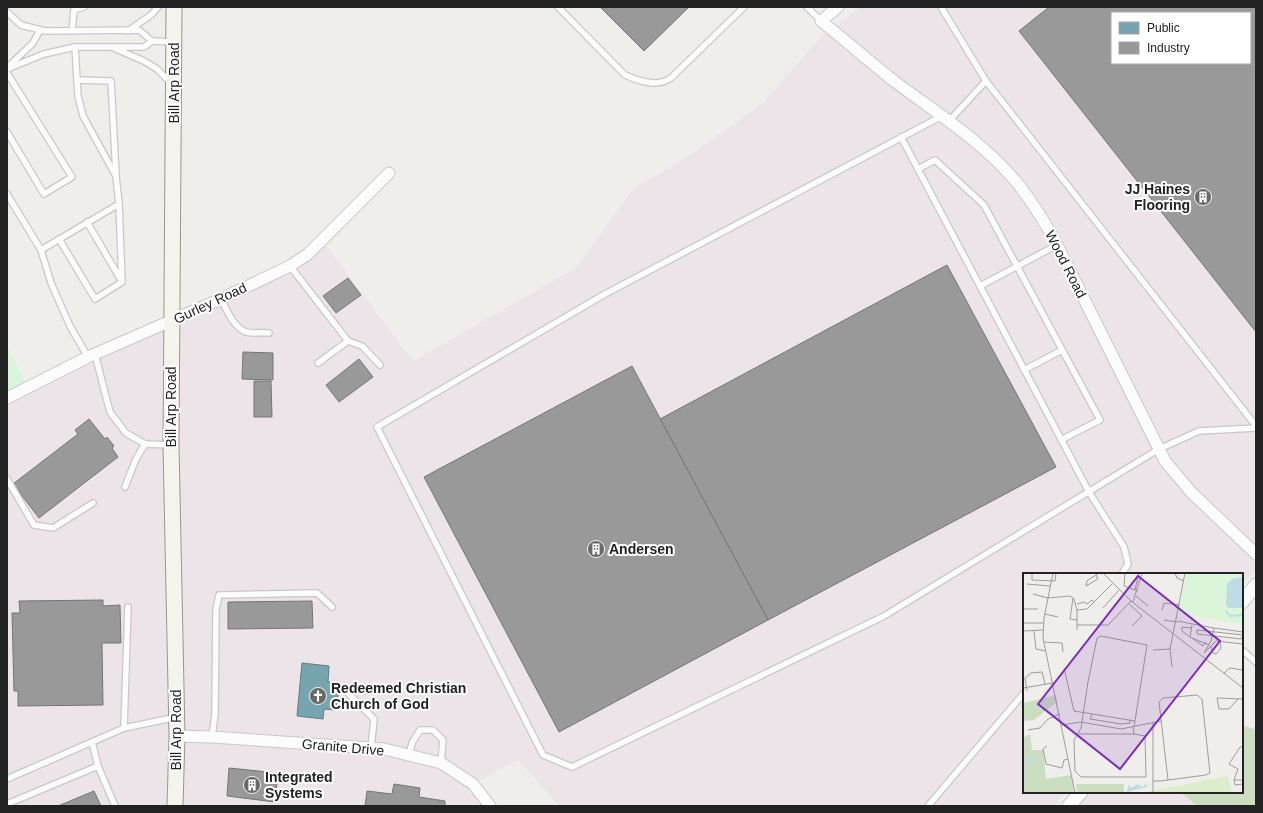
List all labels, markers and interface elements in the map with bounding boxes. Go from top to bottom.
legend [1111,12,1251,64]
text: Public [1147,21,1180,35]
text: Industry [1147,41,1190,55]
street label: Bill Arp Road [166,43,182,123]
place label: JJ Haines Flooring [1125,181,1190,213]
building icon: JJ Haines Flooring [1193,187,1213,207]
street label: Wood Road [1042,228,1090,300]
street label: Gurley Road [171,279,249,327]
street label: Bill Arp Road [163,367,179,447]
building icon: Andersen [586,539,606,559]
place label: Andersen [609,541,674,557]
inset map [1023,573,1243,793]
place label: Redeemed Christian Church of God [331,680,466,712]
church icon: Redeemed Christian Church of God [308,686,328,706]
street label: Bill Arp Road [168,690,184,770]
street label: Granite Drive [301,735,385,759]
place label: Integrated Systems [265,769,333,801]
building icon: Integrated Systems [242,775,262,795]

